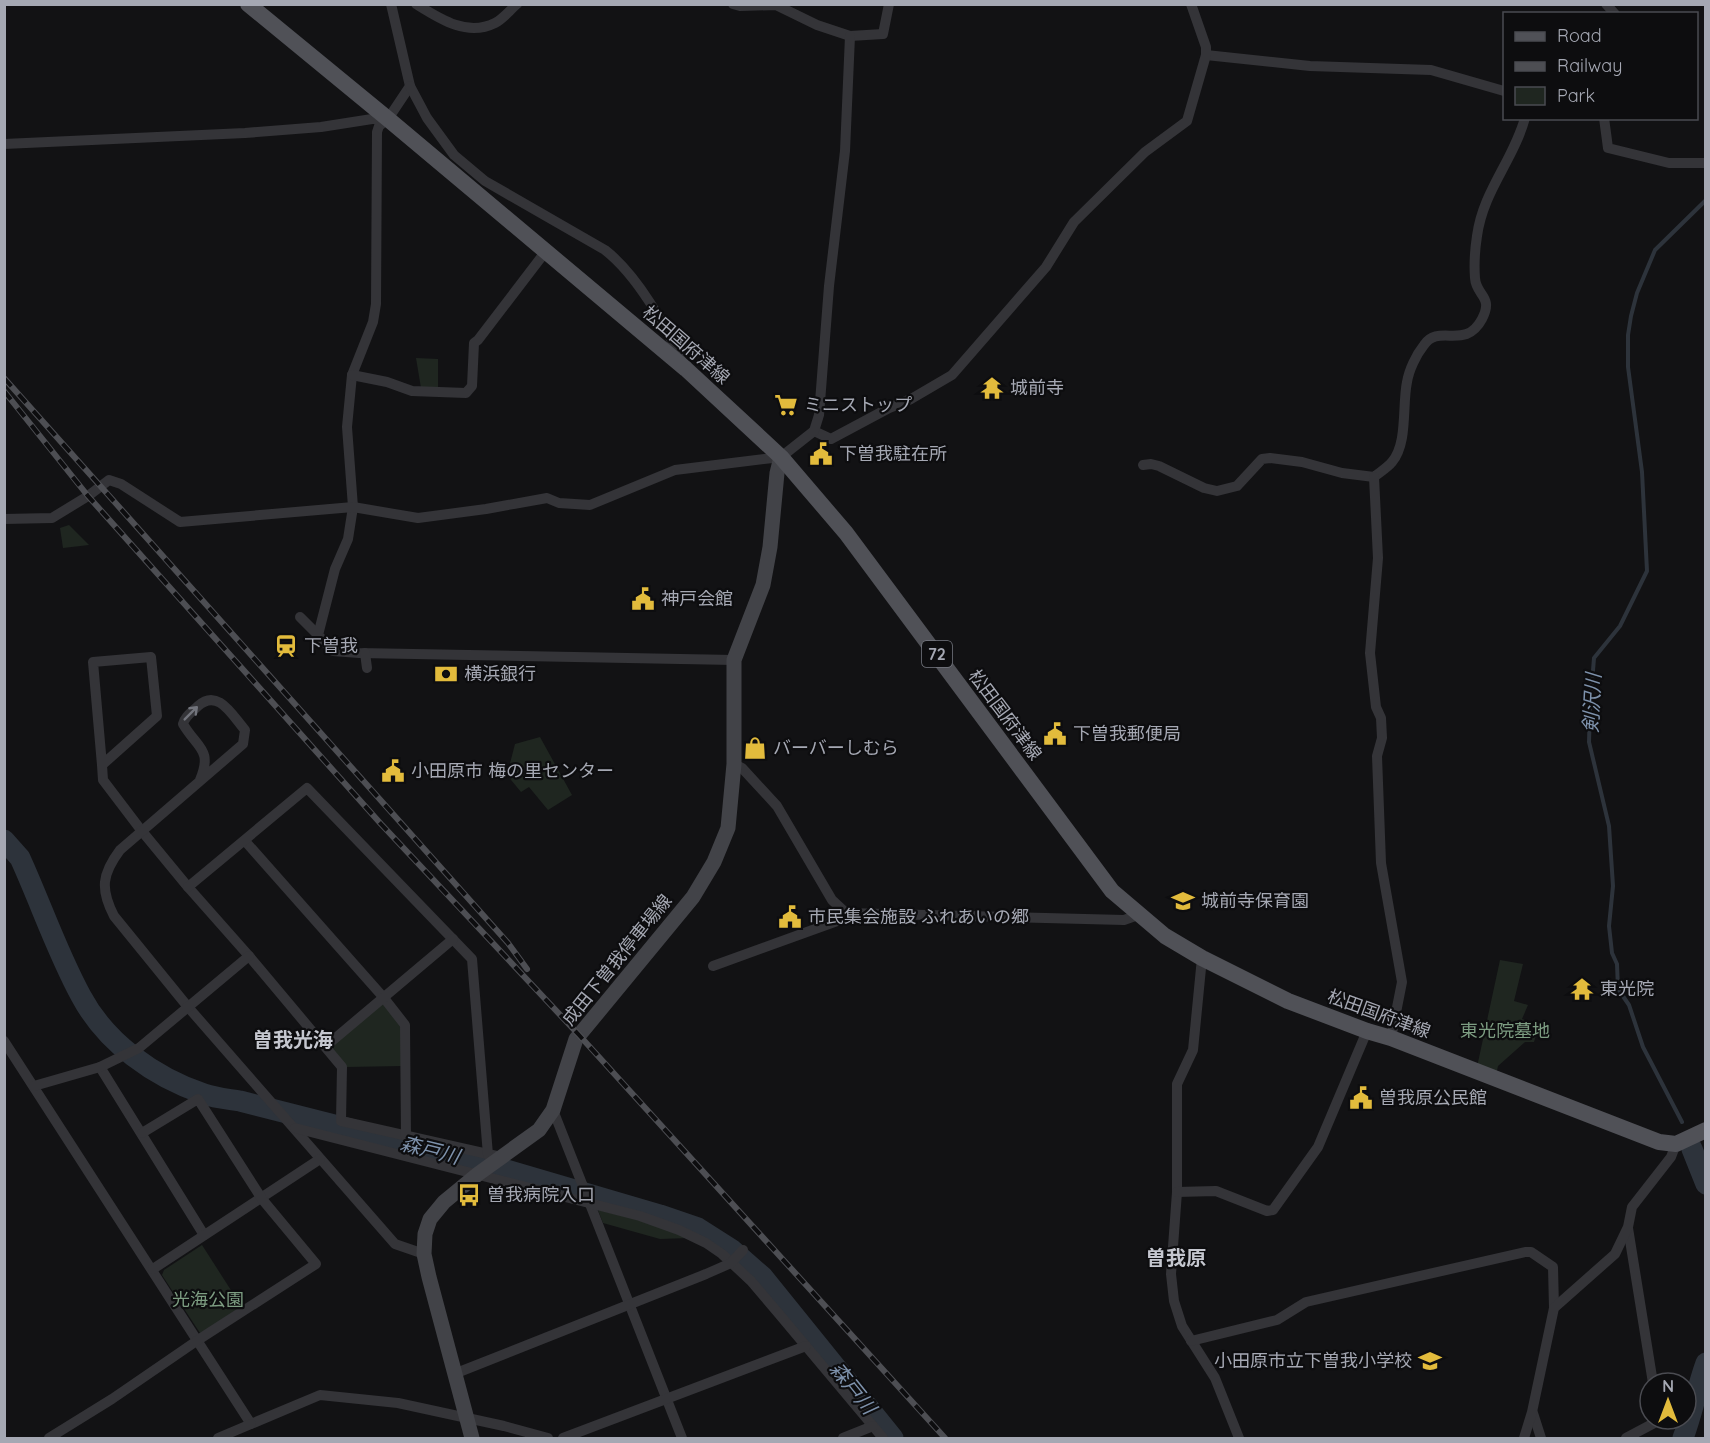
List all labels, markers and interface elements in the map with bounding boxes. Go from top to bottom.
legend [1503,12,1698,120]
text: Road [1557,24,1602,47]
text: Railway [1557,54,1623,77]
text: Park [1557,84,1595,107]
street label: 松田国府津線 [638,301,735,389]
temple icon: 城前寺 [979,375,1005,401]
place label: 城前寺 [1010,376,1064,399]
supermarket icon: ミニストップ [773,392,799,418]
place label: ミニストップ [804,393,912,416]
public building icon: 下曽我駐在所 [808,441,834,467]
place label: 下曽我駐在所 [839,442,947,465]
public building icon: 神戸会館 [630,586,656,612]
place label: 神戸会館 [661,587,733,610]
station icon: 下曽我 [273,633,299,659]
place label: 下曽我 [304,634,358,657]
road number: 72 [922,641,952,667]
bank icon: 横浜銀行 [433,661,459,687]
place label: 横浜銀行 [464,662,536,685]
street label: 松田国府津線 [964,665,1047,765]
water label: 剣沢川 [1577,670,1606,734]
one-way arrow [184,705,199,720]
public building icon: 下曽我郵便局 [1042,721,1068,747]
place label: 下曽我郵便局 [1073,722,1181,745]
shop icon: バーバーしむら [742,735,768,761]
place label: バーバーしむら [773,736,899,759]
public building icon: 小田原市 梅の里センター [380,758,406,784]
place label: 小田原市 梅の里センター [411,759,614,782]
school or university icon: 城前寺保育園 [1170,888,1196,914]
street label: 成田下曽我停車場線 [557,889,677,1030]
place label: 城前寺保育園 [1201,889,1309,912]
public building icon: 市民集会施設 ふれあいの郷 [777,904,803,930]
place label: 市民集会施設 ふれあいの郷 [808,905,1029,928]
temple icon: 東光院 [1569,976,1595,1002]
place label: 東光院 [1600,977,1654,1000]
street label: 松田国府津線 [1324,984,1434,1043]
park label: 東光院墓地 [1460,1019,1550,1042]
district label: 曽我光海 [253,1027,333,1052]
public building icon: 曽我原公民館 [1348,1085,1374,1111]
place label: 曽我原公民館 [1379,1086,1487,1109]
water label: 森戸川 [398,1130,464,1169]
bus stop icon: 曽我病院入口 [456,1182,482,1208]
place label: 曽我病院入口 [487,1183,595,1206]
district label: 曽我原 [1146,1245,1206,1270]
park label: 光海公園 [172,1288,244,1311]
school or university icon: 小田原市立下曽我小学校 [1417,1348,1443,1374]
place label: 小田原市立下曽我小学校 [1214,1349,1412,1372]
water label: 森戸川 [825,1357,883,1420]
north arrow [1638,1371,1698,1431]
text: N [1662,1376,1674,1396]

